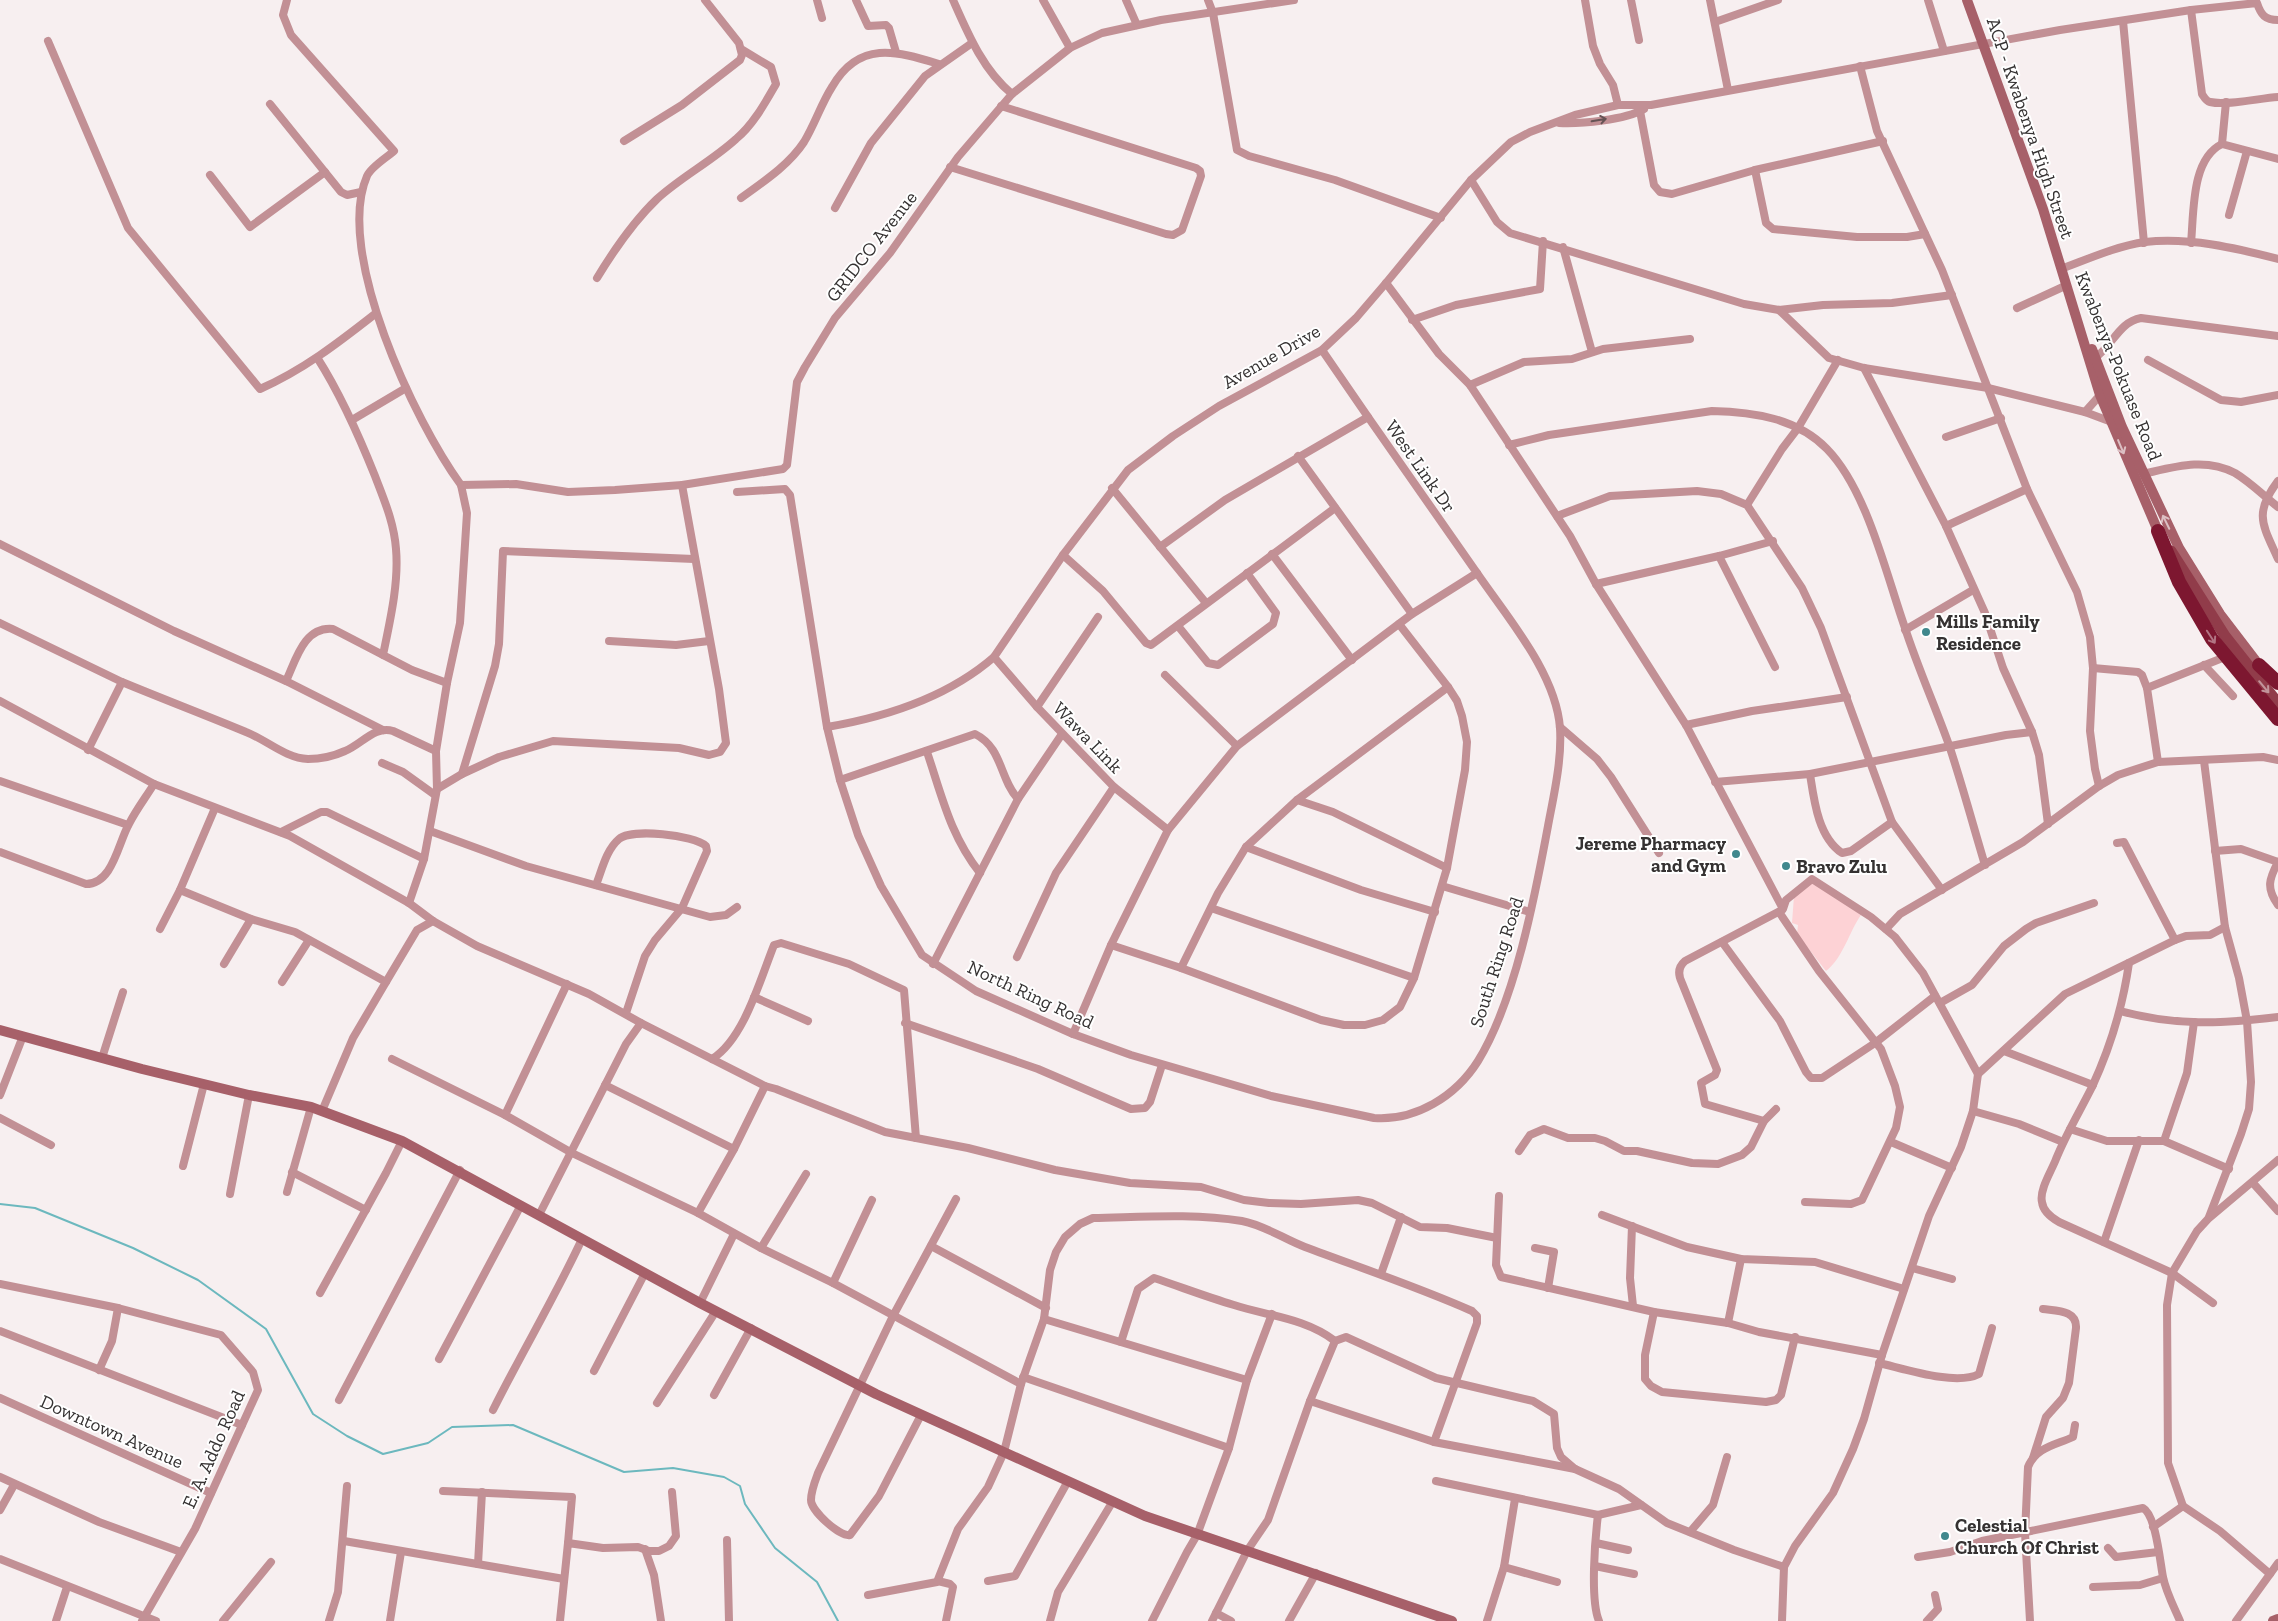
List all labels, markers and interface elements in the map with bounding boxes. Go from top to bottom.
street label: ACP - Kwabenya High Street [1982,14,2079,242]
one-way arrow [1590,114,1606,124]
street label: GRIDCO Avenue [821,186,922,306]
street label: Kwabenya-Pokuase Road [2070,268,2167,465]
street label: Avenue Drive [1218,319,1324,394]
street label: West Link Dr [1380,416,1461,517]
one-way arrow [2116,439,2126,454]
one-way arrow [2161,515,2170,530]
place label: Mills Family Residence [1936,610,2039,655]
marker: Mills Family Residence [1920,626,1932,638]
one-way arrow [2206,629,2216,643]
one-way arrow [2258,680,2269,693]
street label: Wawa Link [1048,697,1127,778]
place label: Jereme Pharmacy and Gym [1576,832,1726,877]
marker: Jereme Pharmacy and Gym [1730,848,1742,860]
place label: Bravo Zulu [1796,855,1887,878]
marker: Bravo Zulu [1780,860,1792,872]
street label: South Ring Road [1465,893,1529,1030]
street label: North Ring Road [964,955,1098,1034]
street label: E. A. Addo Road [177,1386,250,1512]
street label: Downtown Avenue [37,1390,187,1473]
place label: Celestial Church Of Christ [1955,1514,2099,1559]
marker: Celestial Church Of Christ [1939,1530,1951,1542]

